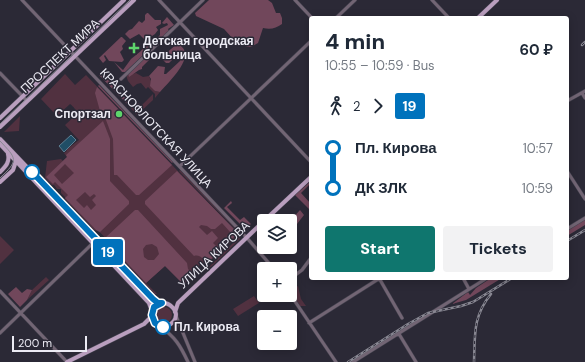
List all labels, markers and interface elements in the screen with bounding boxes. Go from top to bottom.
street label: ПРОСПЕКТ МИРА [17,15,103,97]
text: 4 min [325,27,385,56]
place label: Детская городская больница [143,33,254,63]
text: 60 ₽ [520,40,553,60]
marker: Детская городская больница [128,42,140,54]
text: 10:55 – 10:59 · Bus [325,57,435,74]
street label: КРАСНОФЛОТСКАЯ УЛИЦА [96,65,216,191]
icon: walk [325,95,347,117]
icon: forward [367,95,389,117]
text: 19 [403,97,417,115]
text: 2 [353,98,361,115]
place label: Спортзал [55,106,111,122]
marker: Спортзал [114,109,124,119]
text: Пл. Кирова [355,138,437,158]
text: 10:57 [523,140,553,157]
unlabelled marker [24,164,40,180]
text: ДК ЗЛК [355,178,407,198]
text: 10:59 [522,180,553,197]
map controls [257,214,297,350]
button: layers [257,214,297,254]
street label: УЛИЦА КИРОВА [175,218,253,292]
button: Start [325,226,435,272]
button: Tickets [443,226,553,272]
line badge: 19 [90,239,126,265]
text: 19 [101,243,115,261]
button: + [257,262,297,302]
button: − [257,310,297,350]
marker: Пл. Кирова [155,319,171,335]
place label: Пл. Кирова [174,319,240,335]
scale bar [12,334,87,353]
text: 200 m [18,336,52,350]

